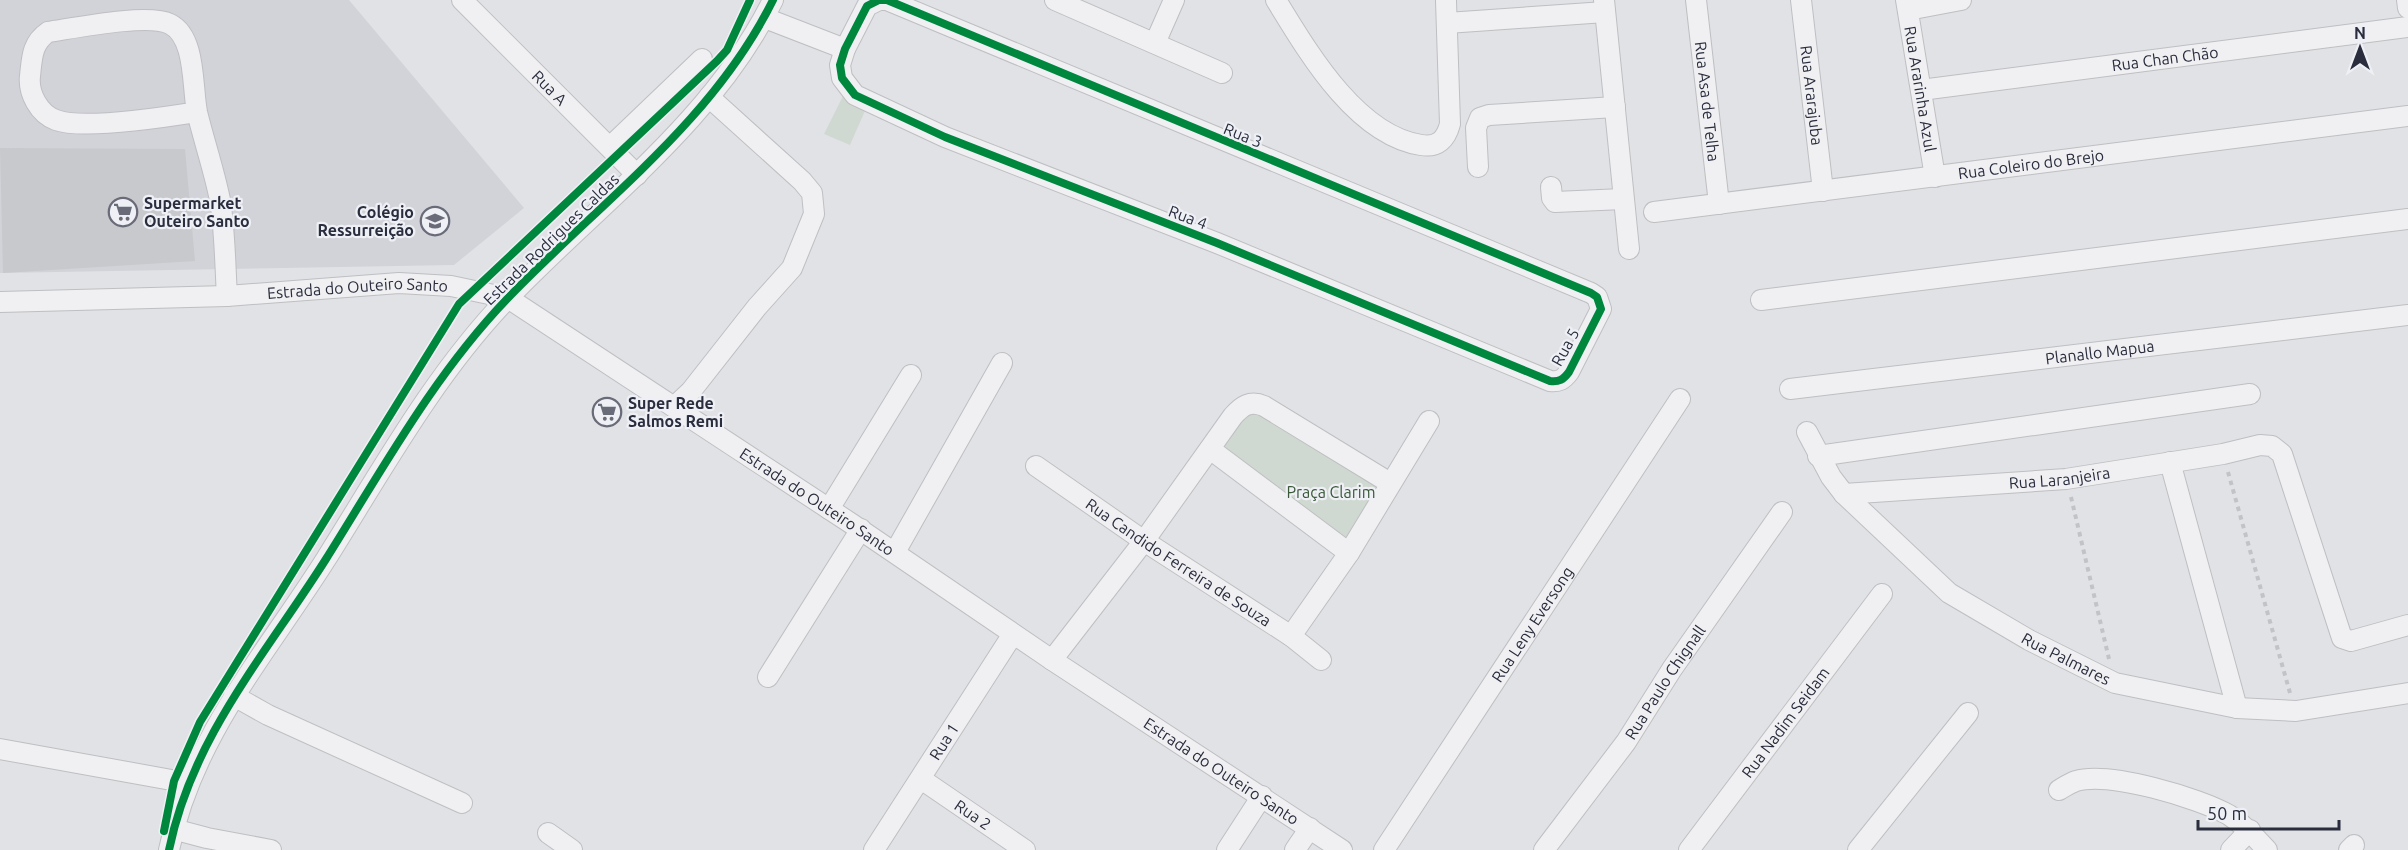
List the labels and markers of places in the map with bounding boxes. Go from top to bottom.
place label: Supermarket Outeiro Santo [144,194,250,230]
supermarket icon: Supermarket Outeiro Santo [107,196,139,228]
place label: Colégio Ressurreição [318,203,414,240]
school or university icon: Colégio Ressurreição [419,205,451,237]
place label: Super Rede Salmos Remi [628,394,723,430]
supermarket icon: Super Rede Salmos Remi [591,396,623,428]

